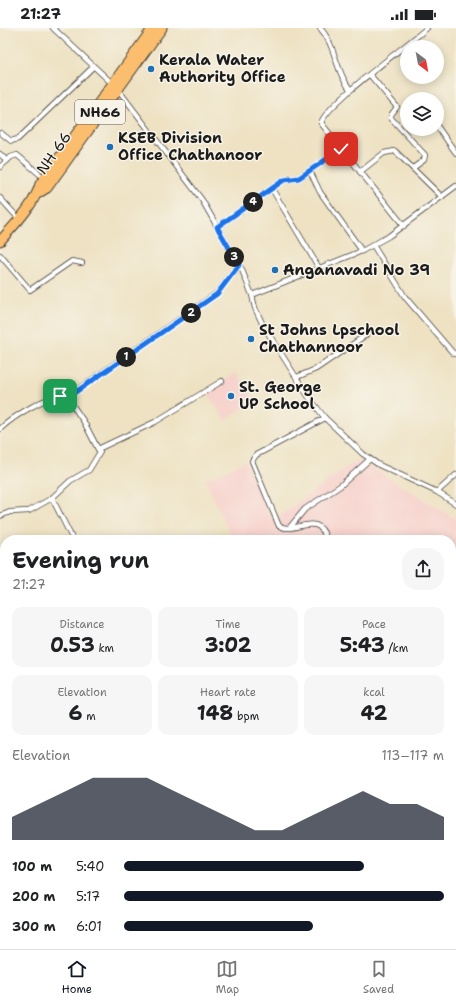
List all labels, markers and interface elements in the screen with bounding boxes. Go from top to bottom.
text: 21:27 [20,4,61,24]
north arrow [400,40,444,84]
map controls [400,40,444,136]
place label: Kerala Water Authority Office [159,50,286,87]
marker: Kerala Water Authority Office [146,64,156,74]
button: layers [400,92,444,136]
road number: NH66 [75,100,125,124]
street label: NH 66 [32,128,76,178]
place label: KSEB Division Office Chathanoor [118,128,262,165]
pin [324,132,358,166]
icon: check [330,138,352,160]
marker: KSEB Division Office Chathanoor [105,142,115,152]
pin: 4 [243,192,263,212]
text: 4 [249,194,257,209]
pin: 3 [224,247,244,267]
text: 3 [230,249,238,264]
place label: Anganavadi No 39 [283,260,430,280]
marker: Anganavadi No 39 [270,265,280,275]
pin: 2 [181,303,201,323]
text: 2 [187,305,195,320]
place label: St Johns Lpschool Chathannoor [259,320,400,357]
marker: St Johns Lpschool Chathannoor [246,334,256,344]
pin: 1 [116,347,136,367]
text: 1 [123,349,129,364]
place label: St. George UP School [239,377,322,414]
pin [43,379,77,413]
icon: arrive [49,385,71,407]
marker: St. George UP School [226,391,236,401]
text: Evening run [12,546,149,575]
button: share [402,548,444,590]
text: 21:27 [12,576,46,593]
text: Distance [59,617,105,632]
text: Time [215,617,241,632]
text: Pace [362,617,386,632]
text: 0.53 [50,632,95,658]
text: 3:02 [205,632,251,658]
text: 5:43 [340,632,385,658]
text: km [95,641,114,656]
text: /km [385,641,408,656]
text: Elevation [57,685,107,700]
text: Heart rate [200,685,256,700]
text: kcal [363,685,385,700]
text: 6 [68,700,82,726]
text: 148 [197,700,233,726]
text: 42 [361,700,387,726]
text: m [82,709,96,724]
text: bpm [233,709,259,724]
text: Elevation [12,747,70,764]
text: 113–117 m [382,747,444,764]
text: 100 m [12,858,52,875]
text: 5:40 [76,858,104,875]
text: 200 m [12,888,55,905]
text: 5:17 [76,888,100,905]
text: 300 m [12,918,56,935]
text: 6:01 [76,918,102,935]
tab: Home [62,958,92,997]
tab: Map [216,958,239,997]
tab: Saved [363,958,394,997]

